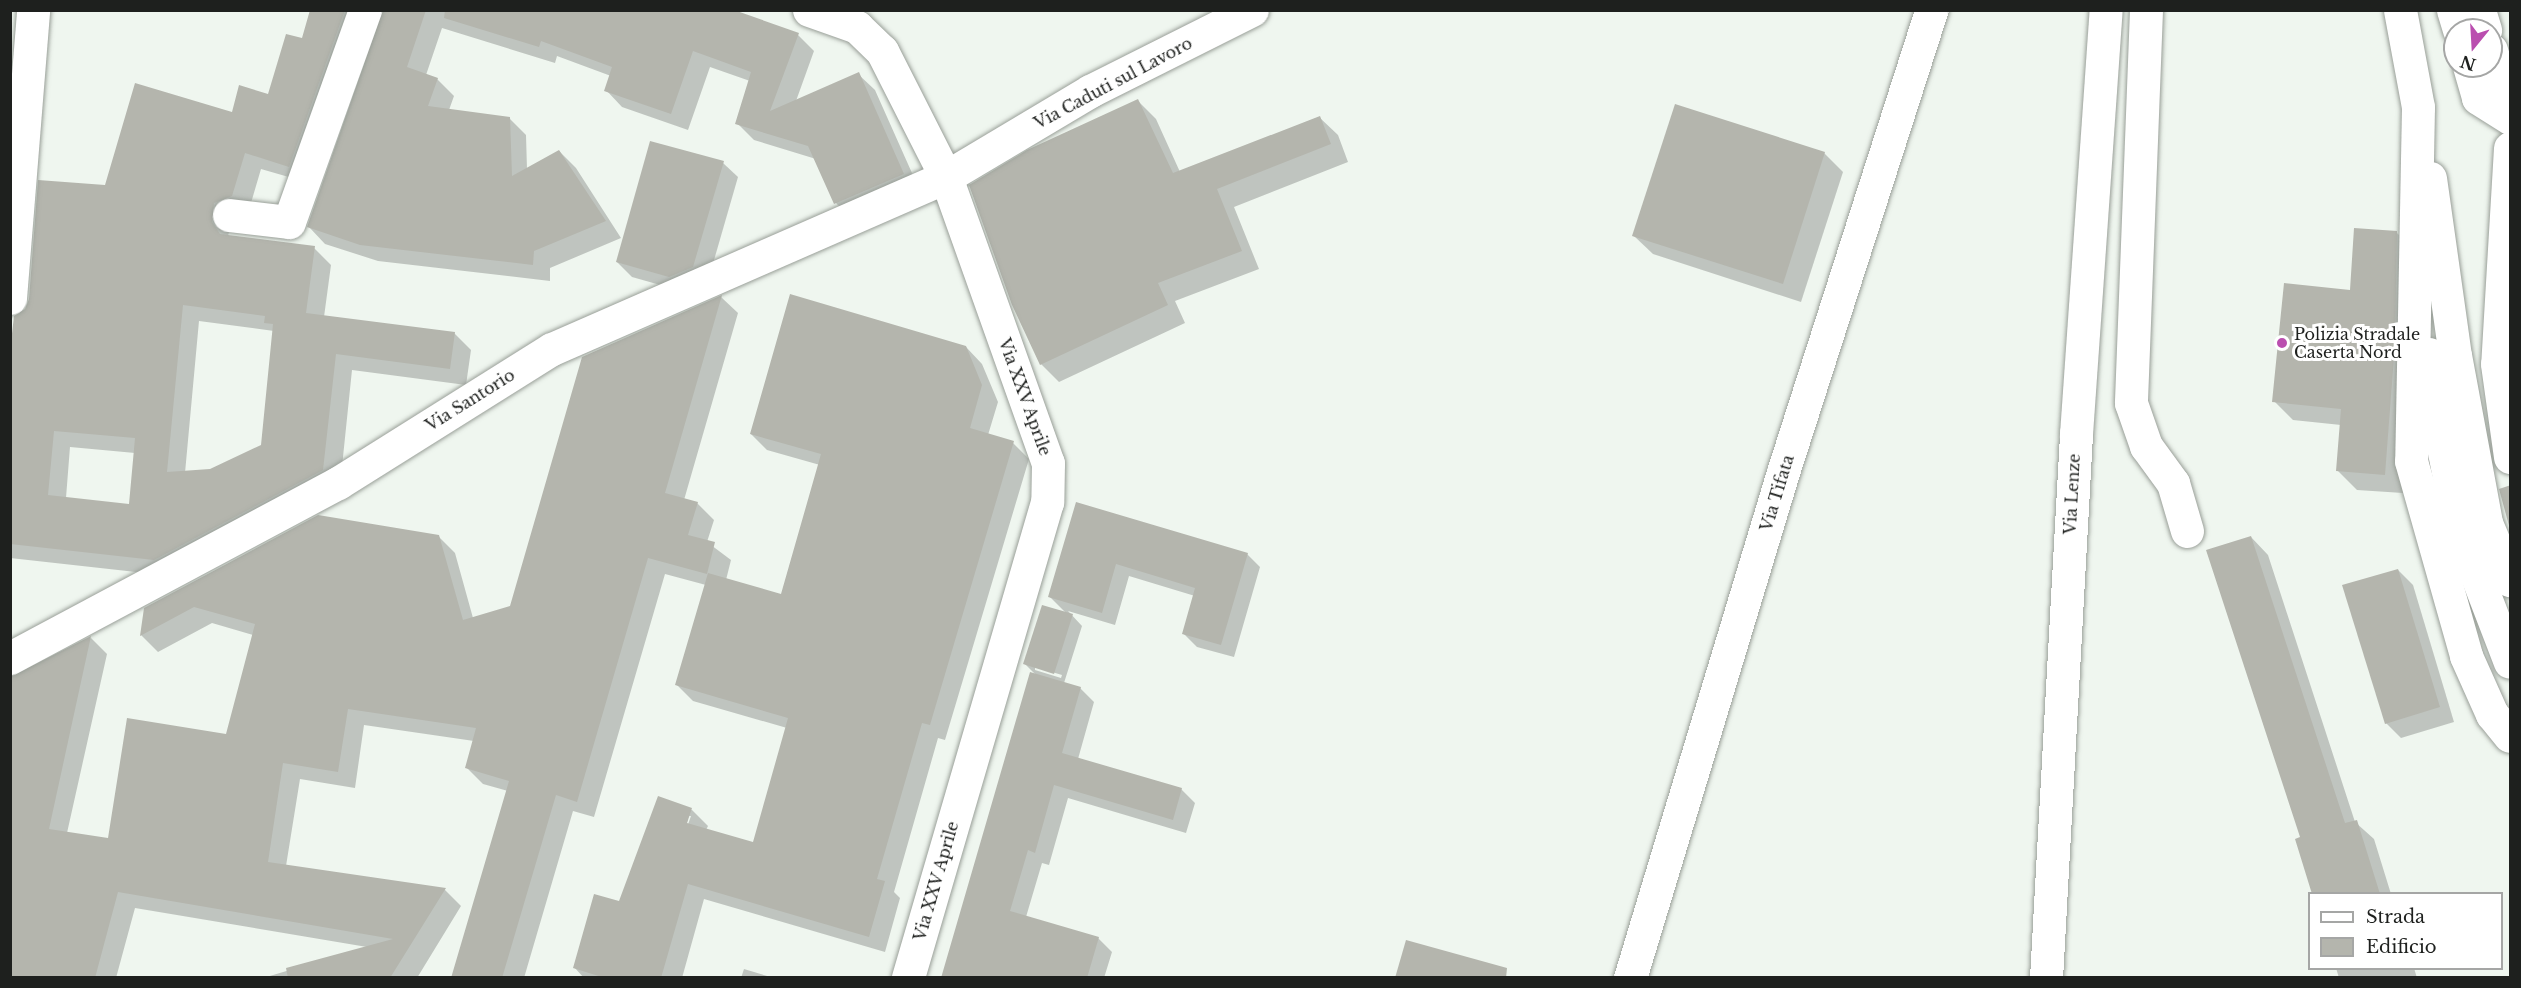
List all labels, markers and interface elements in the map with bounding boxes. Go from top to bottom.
north arrow [2443,18,2503,78]
street label: Via Caduti sul Lavoro [1031,33,1195,133]
text: N [2458,51,2478,75]
place label: Polizia Stradale Caserta Nord [2294,324,2420,362]
street label: Via XXV Aprile [995,335,1055,459]
marker: Polizia Stradale Caserta Nord [2275,336,2289,350]
street label: Via Santorio [422,365,518,435]
street label: Via Tifata [1756,452,1798,534]
street label: Via Lenze [2060,453,2084,535]
street label: Via XXV Aprile [910,818,962,944]
legend [2308,892,2503,970]
text: Strada [2366,906,2425,928]
text: Edificio [2366,936,2437,958]

